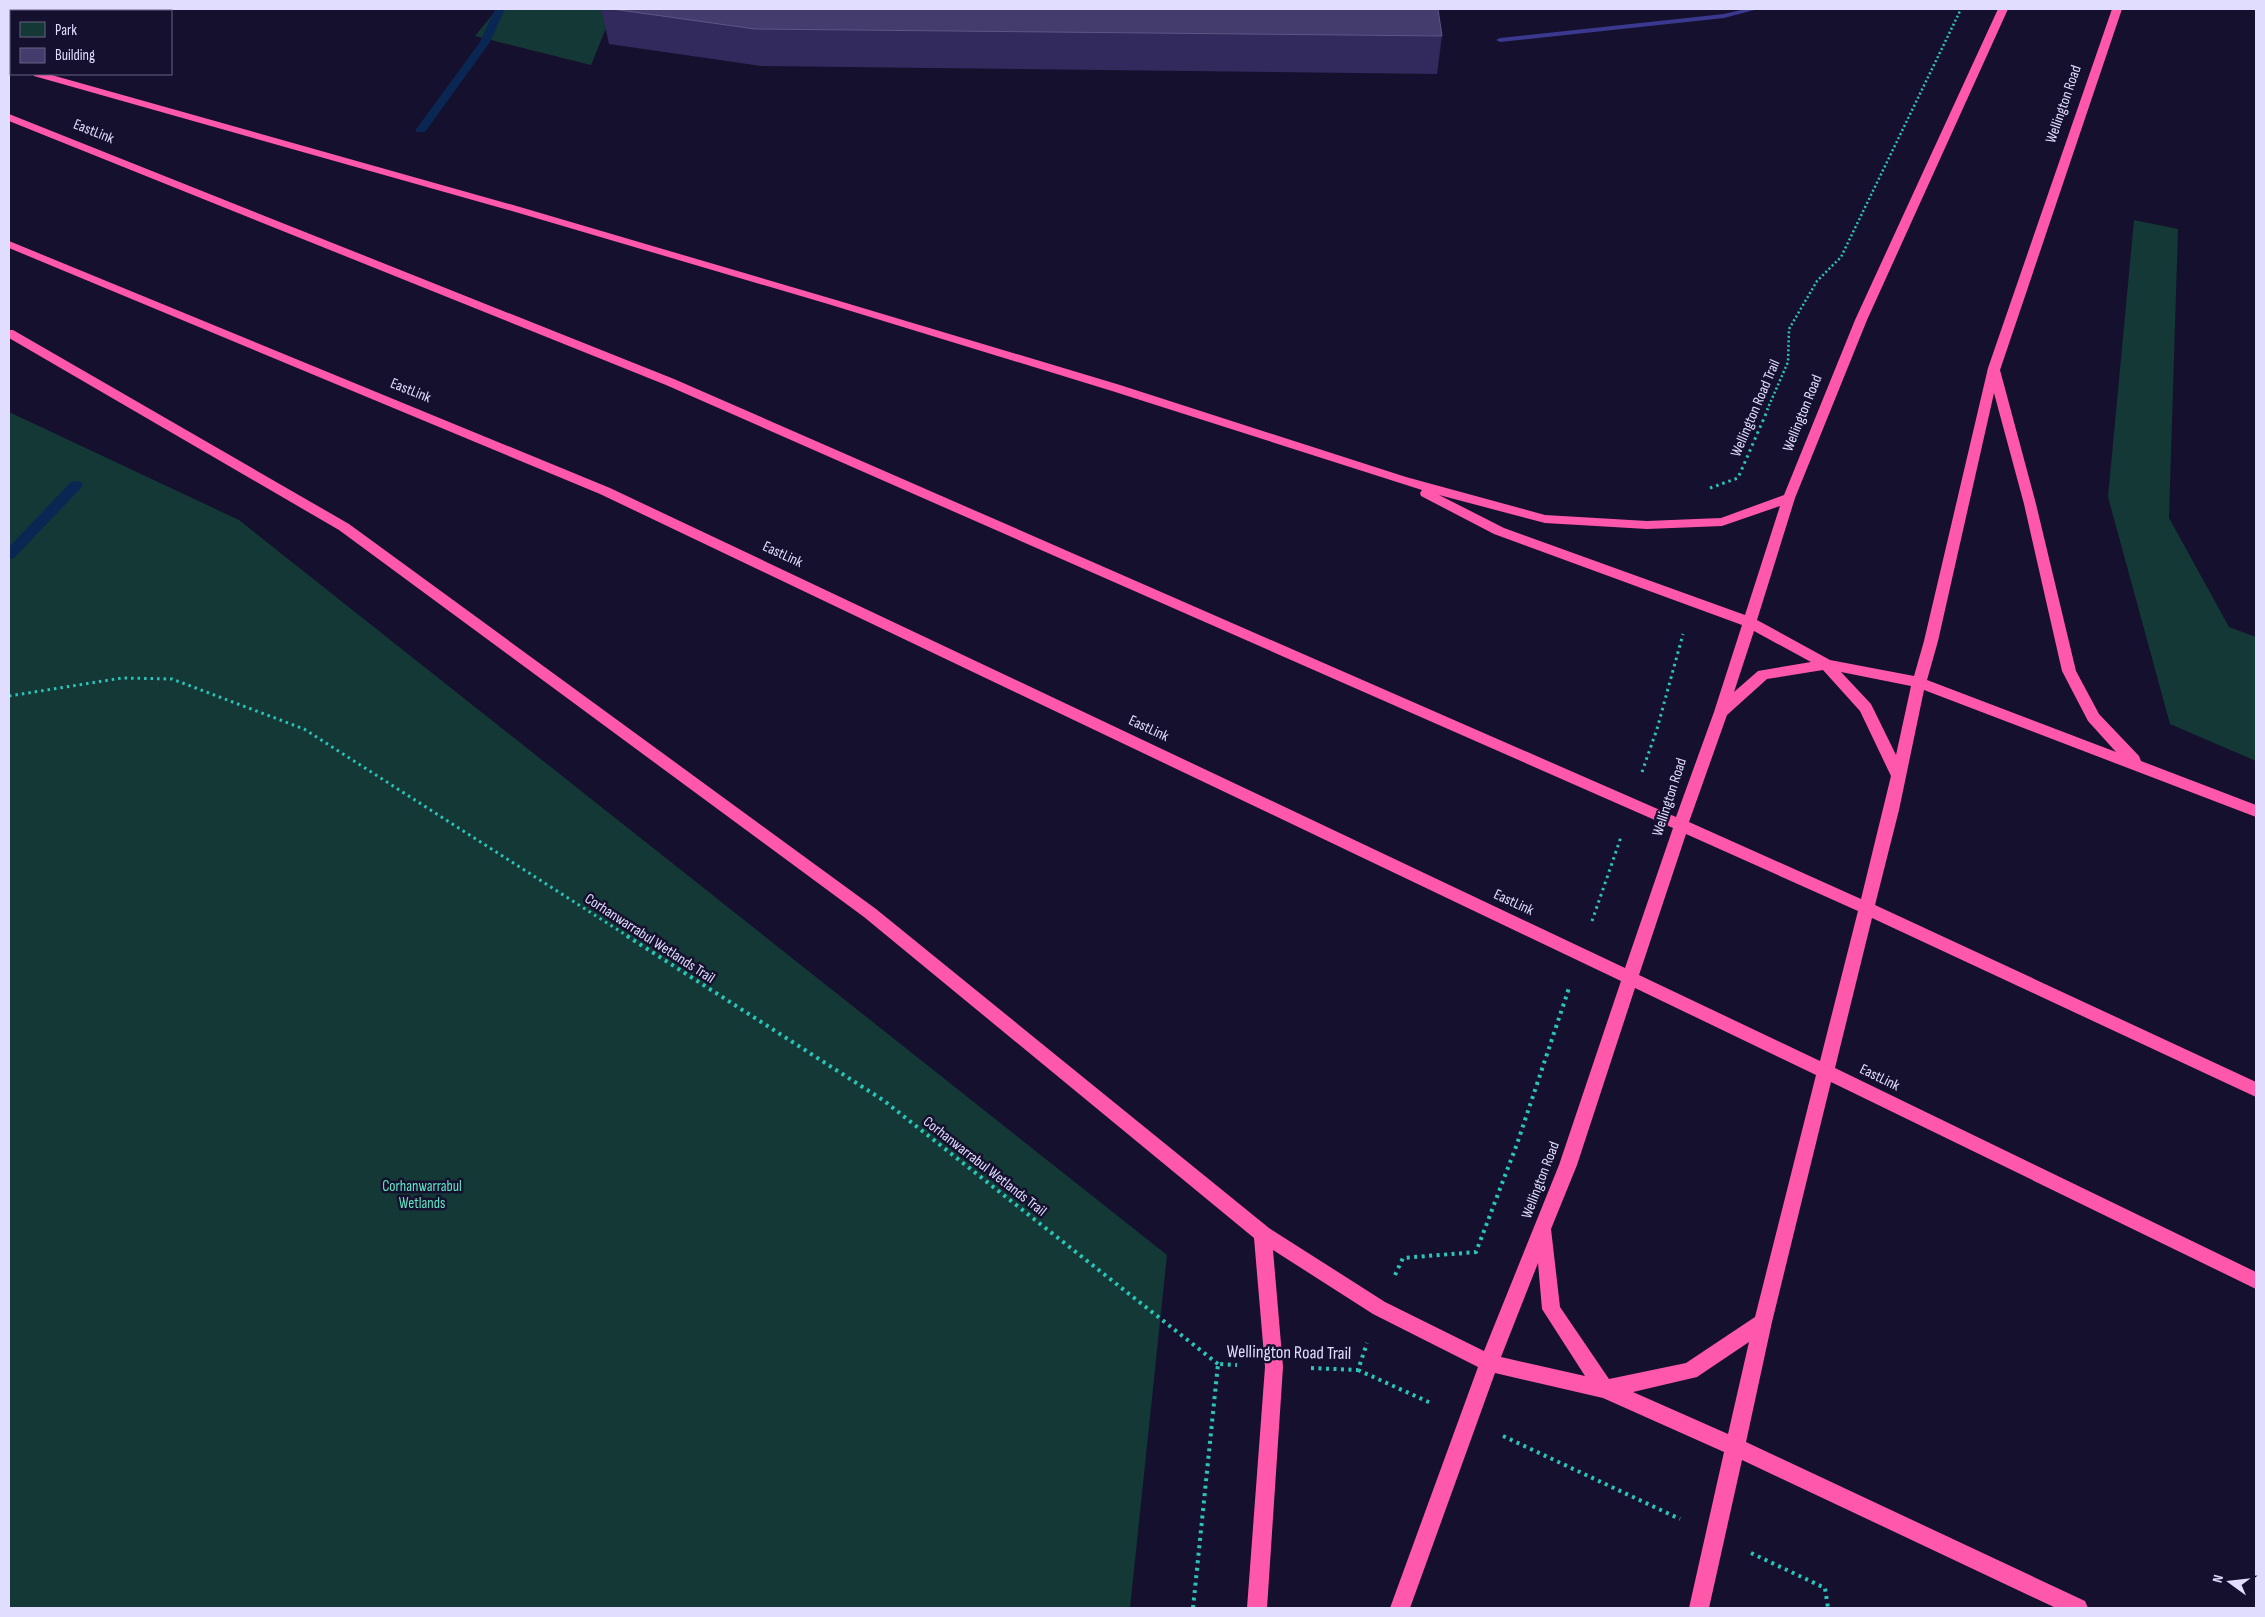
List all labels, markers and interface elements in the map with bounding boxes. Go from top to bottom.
legend [10,10,172,75]
text: Park [55,21,77,40]
text: Building [55,46,95,65]
street label: Wellington Road [2041,63,2086,146]
street label: EastLink [71,115,117,148]
street label: Wellington Road Trail [1726,357,1784,460]
street label: Wellington Road [1778,372,1826,454]
street label: EastLink [388,374,434,407]
street label: EastLink [760,537,806,572]
street label: EastLink [1126,711,1172,746]
street label: Wellington Road [1648,756,1691,839]
street label: EastLink [1491,885,1537,920]
street label: Corhanwarrabul Wetlands Trail [581,889,718,988]
street label: EastLink [1857,1060,1903,1095]
street label: Corhanwarrabul Wetlands Trail [919,1112,1050,1221]
street label: Wellington Road [1517,1139,1564,1221]
park label: Corhanwarrabul Wetlands [382,1177,462,1213]
street label: Wellington Road Trail [1227,1341,1351,1364]
north arrow [2205,1557,2255,1607]
text: N [2209,1573,2227,1585]

